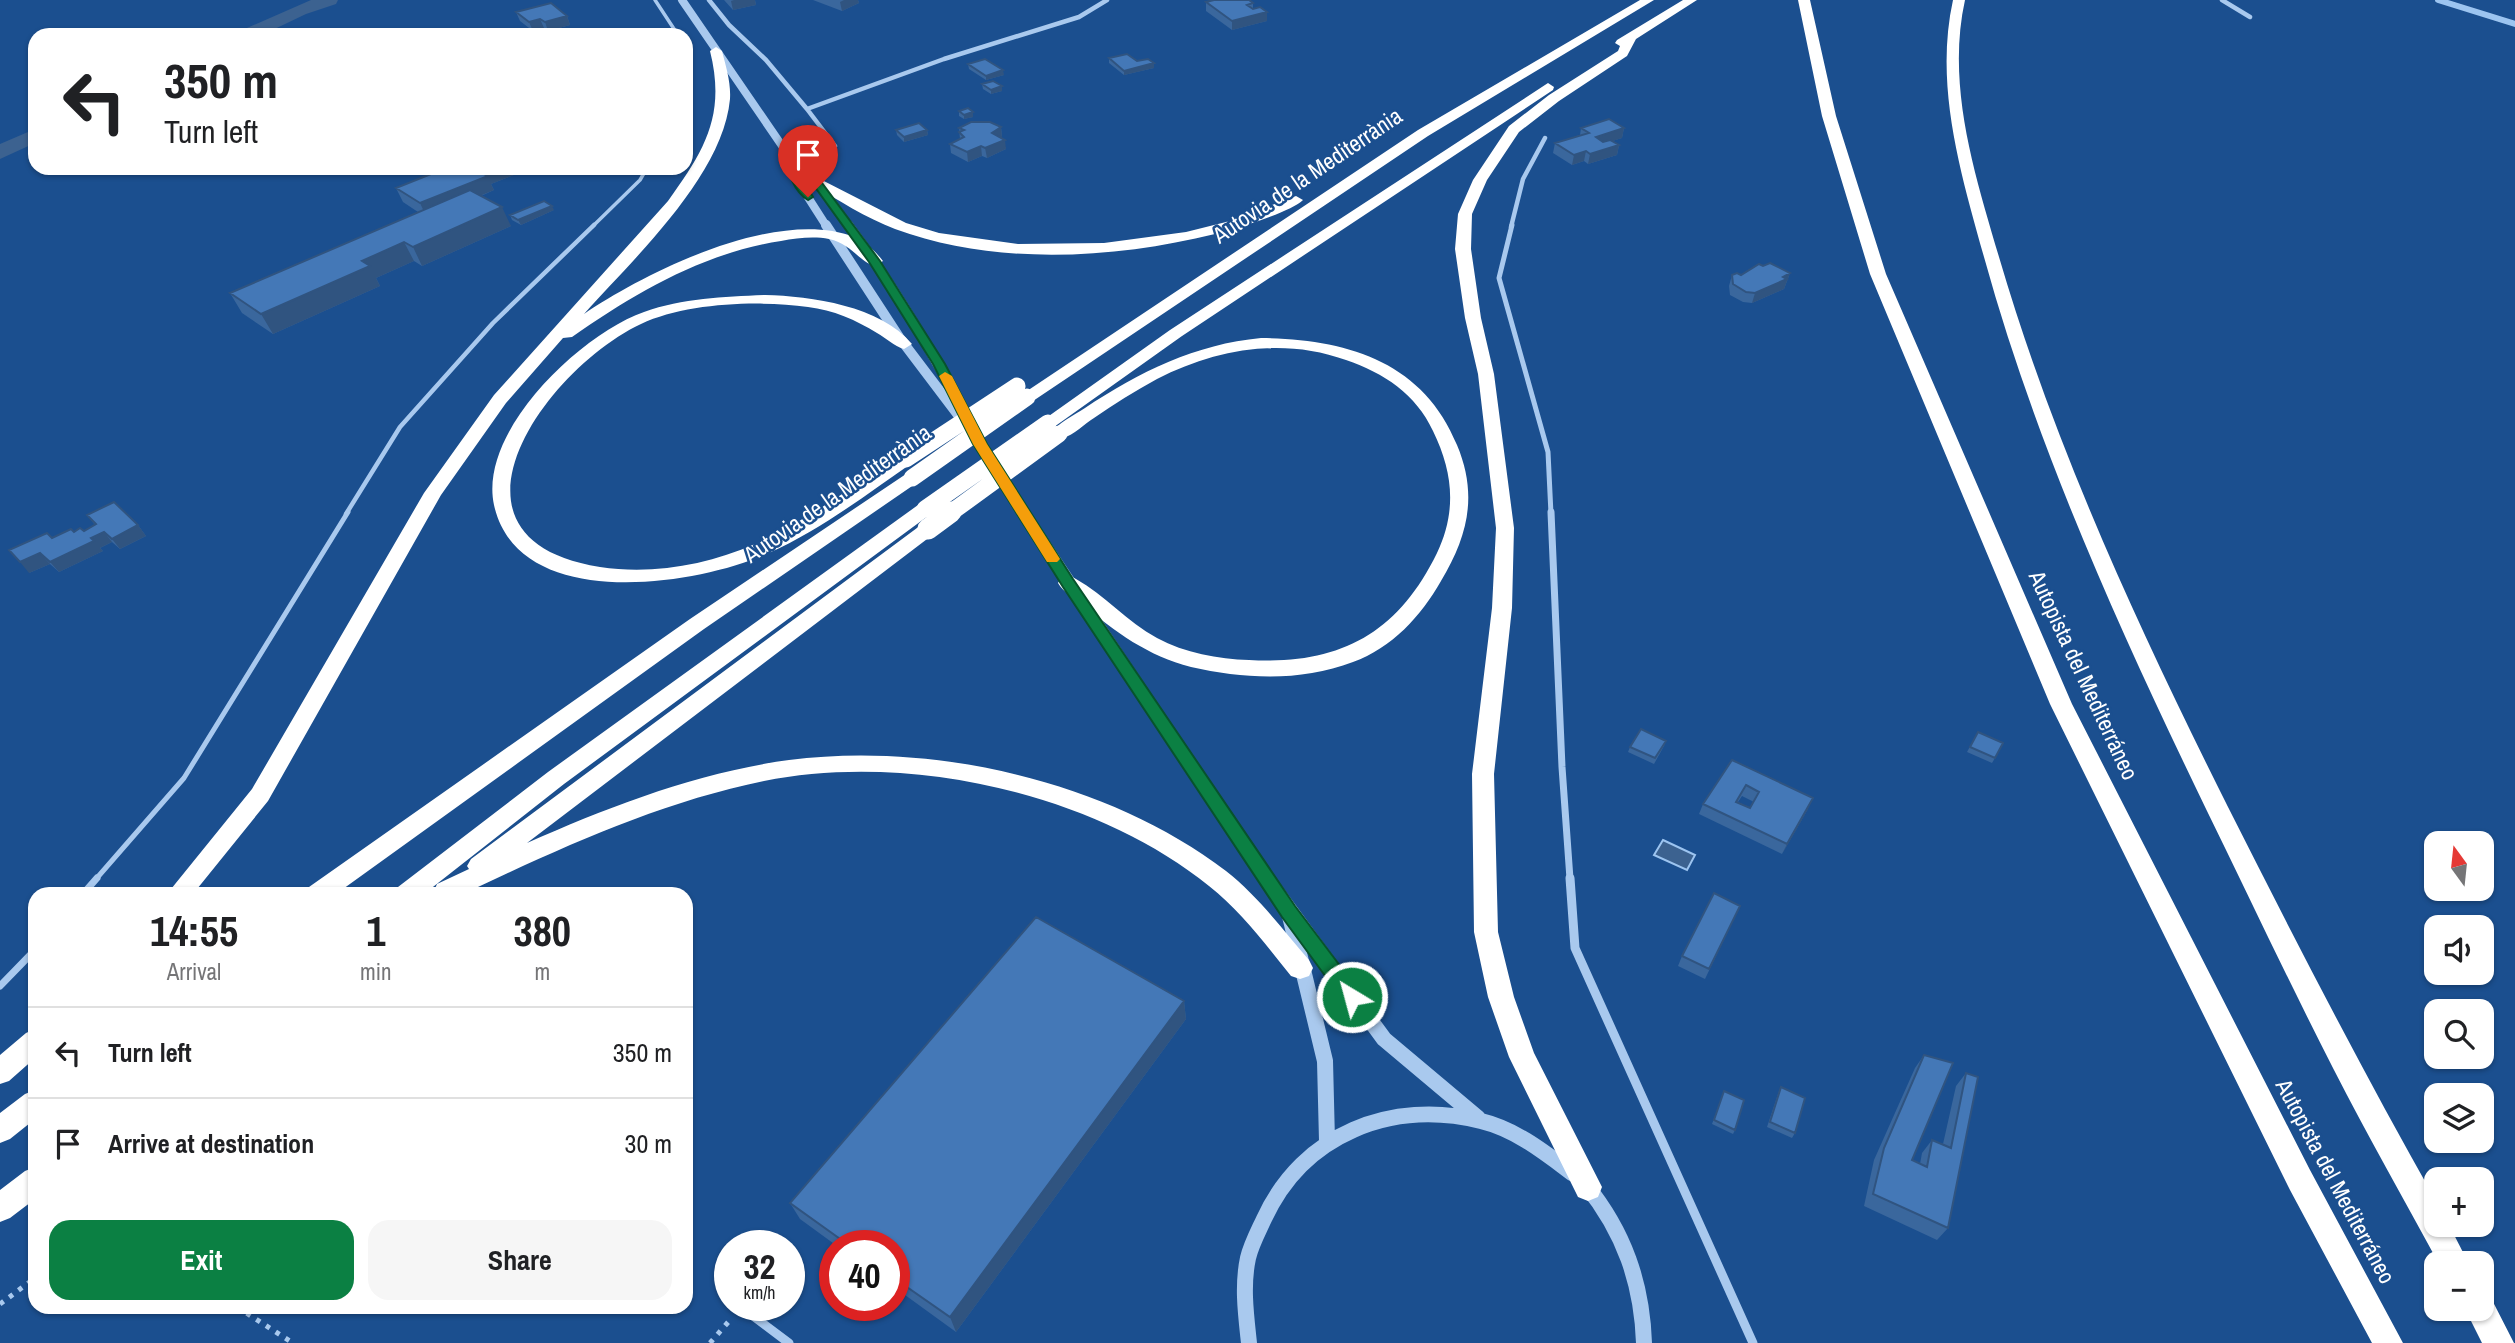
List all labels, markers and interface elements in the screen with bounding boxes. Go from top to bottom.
text: 350 m [164,47,278,113]
icon: left [49,56,140,147]
street label: Autovia de la Mediterrània [1205,100,1408,251]
text: Turn left [164,110,258,153]
pin [778,125,838,197]
icon: arrive [789,136,827,174]
street label: Autovia de la Mediterrània [736,416,937,570]
street label: Autopista del Mediterráneo [2021,564,2146,785]
north arrow [2424,831,2494,901]
map controls [2424,831,2494,1321]
text: 14:55 [150,903,238,959]
text: 1 [366,903,385,959]
text: 380 [514,903,571,959]
button: sound [2424,915,2494,985]
text: Arrival [167,956,221,987]
text: min [360,956,392,987]
text: m [534,956,550,987]
position arrow [1315,960,1389,1034]
button: search [2424,999,2494,1069]
icon: left [49,1034,87,1072]
text: Turn left [108,1035,192,1070]
text: 350 m [613,1035,672,1070]
street label: Autopista del Mediterráneo [2268,1072,2403,1289]
button: layers [2424,1083,2494,1153]
icon: arrive [49,1125,87,1163]
text: Arrive at destination [108,1126,314,1161]
text: 30 m [625,1126,672,1161]
button: + [2424,1167,2494,1237]
button: Exit [49,1220,354,1300]
button: Share [368,1220,672,1300]
speed limit sign: 40 [819,1230,910,1321]
text: 32 [744,1243,775,1290]
button: − [2424,1251,2494,1321]
text: km/h [744,1280,776,1305]

